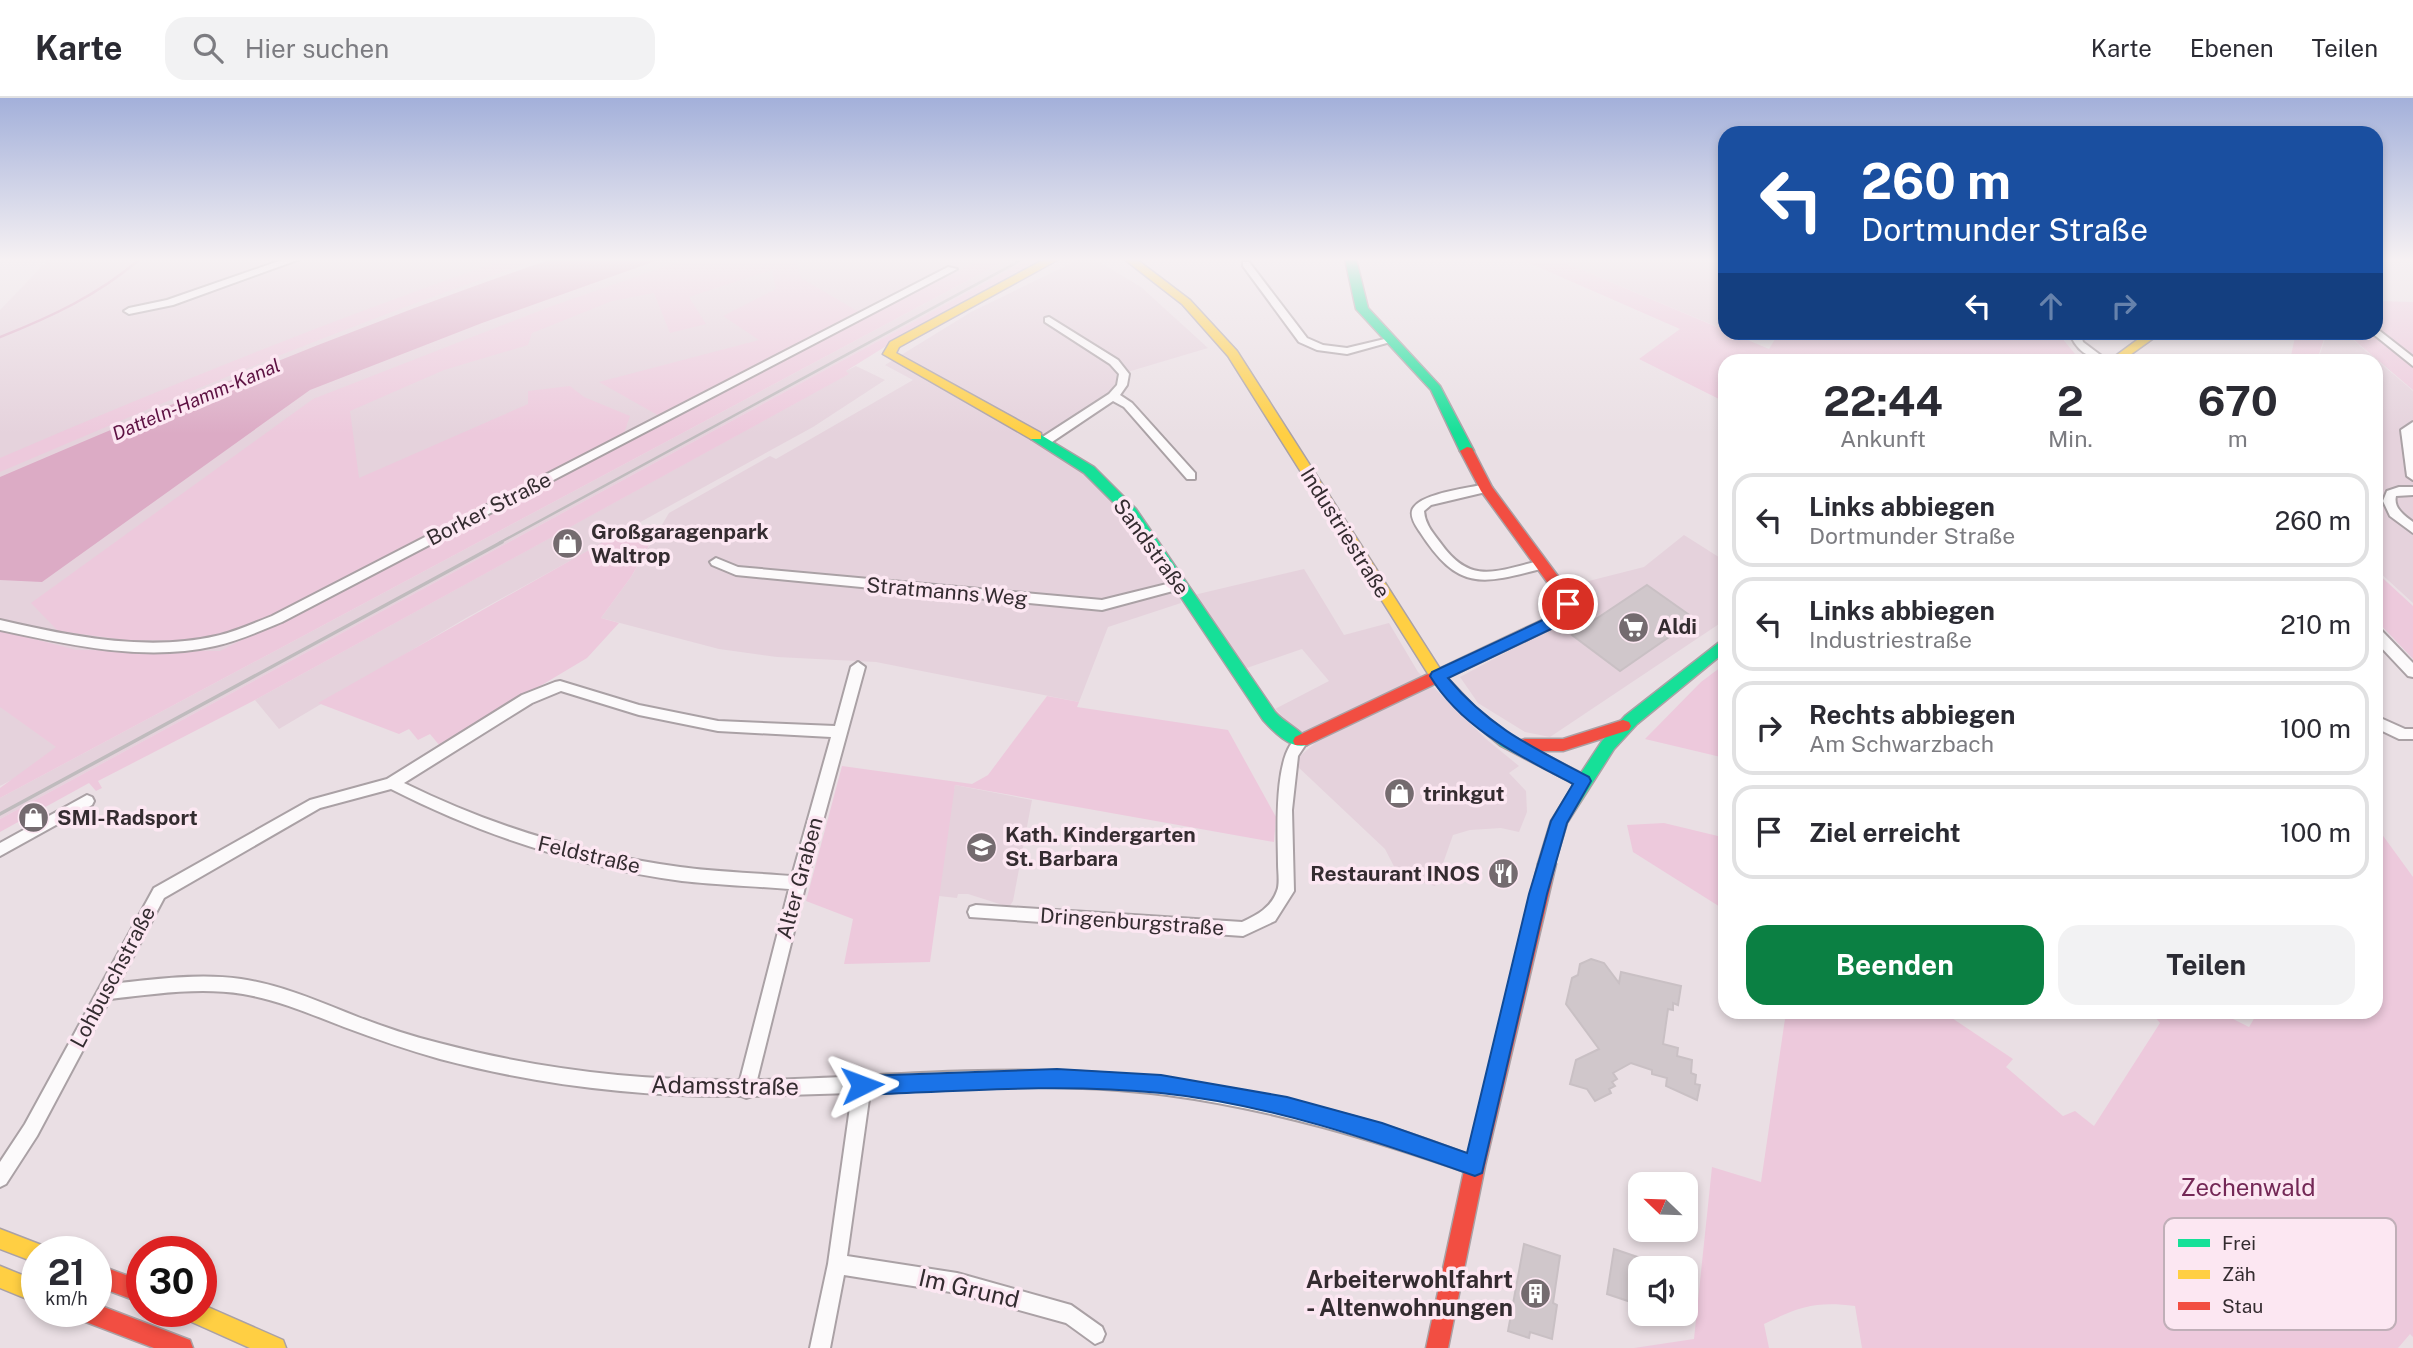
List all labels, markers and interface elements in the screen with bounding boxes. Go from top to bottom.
search box [165,17,655,80]
text: Karte [35,29,123,67]
icon: search [189,29,227,67]
text: Hier suchen [245,33,389,64]
text: Karte [2091,34,2152,62]
text: Ebenen [2190,34,2274,62]
text: Teilen [2312,34,2378,62]
text: 260 m [1861,152,2011,210]
icon: left [1746,154,1837,245]
text: Dortmunder Straße [1861,211,2148,248]
icon: left [1959,287,1997,325]
icon: ahead [2032,287,2070,325]
icon: right [2105,287,2143,325]
water label: Datteln-Hamm-Kanal [109,354,283,444]
text: 22:44 [1823,376,1943,425]
text: 2 [2057,376,2084,425]
text: 670 [2198,376,2278,425]
text: Ankunft [1840,425,1926,452]
text: Min. [2048,425,2093,452]
text: m [2228,425,2248,452]
street label: Industriestraße [1295,463,1395,602]
street label: Borker Straße [422,466,555,551]
text: Links abbiegen [1809,491,1995,522]
street label: Sandstraße [1108,494,1195,600]
icon: left [1750,501,1788,539]
text: 260 m [2275,505,2351,536]
place label: Großgaragenpark Waltrop [591,519,769,568]
text: Dortmunder Straße [1809,522,2015,549]
shop icon: Großgaragenpark Waltrop [551,527,585,561]
street label: Stratmanns Weg [865,572,1029,611]
pin [1538,574,1598,634]
icon: arrive [1549,585,1587,623]
text: Links abbiegen [1809,595,1995,626]
icon: left [1750,605,1788,643]
text: 210 m [2280,609,2351,640]
supermarket icon: Aldi [1617,610,1651,644]
place label: Aldi [1657,614,1697,639]
text: Industriestraße [1809,626,1972,653]
text: Rechts abbiegen [1809,699,2015,730]
icon: right [1750,709,1788,747]
text: 100 m [2280,713,2351,744]
text: Am Schwarzbach [1809,730,1994,757]
shop icon: trinkgut [1383,777,1417,811]
place label: trinkgut [1423,781,1505,806]
shop icon: SMI-Radsport [17,801,51,835]
place label: SMI-Radsport [57,805,198,830]
icon: arrive [1750,813,1788,851]
street label: Alter Graben [771,814,828,941]
text: Ziel erreicht [1809,817,1961,848]
text: 100 m [2280,817,2351,848]
place label: Kath. Kindergarten St. Barbara [1005,822,1196,871]
school or university icon: Kath. Kindergarten St. Barbara [965,830,999,864]
street label: Feldstraße [535,831,643,878]
restaurant icon: Restaurant INOS [1486,857,1520,891]
place label: Restaurant INOS [1310,861,1480,886]
street label: Lohbuschstraße [65,902,160,1052]
street label: Dringenburgstraße [1039,903,1225,940]
button: Beenden [1746,925,2044,1005]
button: Teilen [2058,925,2355,1005]
position arrow [825,1048,899,1122]
street label: Adamsstraße [651,1070,799,1100]
north arrow [1628,1172,1698,1242]
map controls [1628,1172,1698,1326]
park label: Zechenwald [2181,1173,2316,1201]
legend [2164,1218,2396,1330]
text: Frei [2222,1232,2256,1254]
speed limit sign: 30 [126,1236,217,1327]
text: 21 [48,1252,85,1293]
button: sound [1628,1256,1698,1326]
street label: Im Grund [916,1263,1022,1313]
text: Zäh [2222,1263,2256,1285]
place label: Arbeiterwohlfahrt - Altenwohnungen [1306,1265,1513,1321]
building icon: Arbeiterwohlfahrt - Altenwohnungen [1519,1277,1553,1311]
text: km/h [45,1288,88,1309]
text: Stau [2222,1295,2263,1317]

